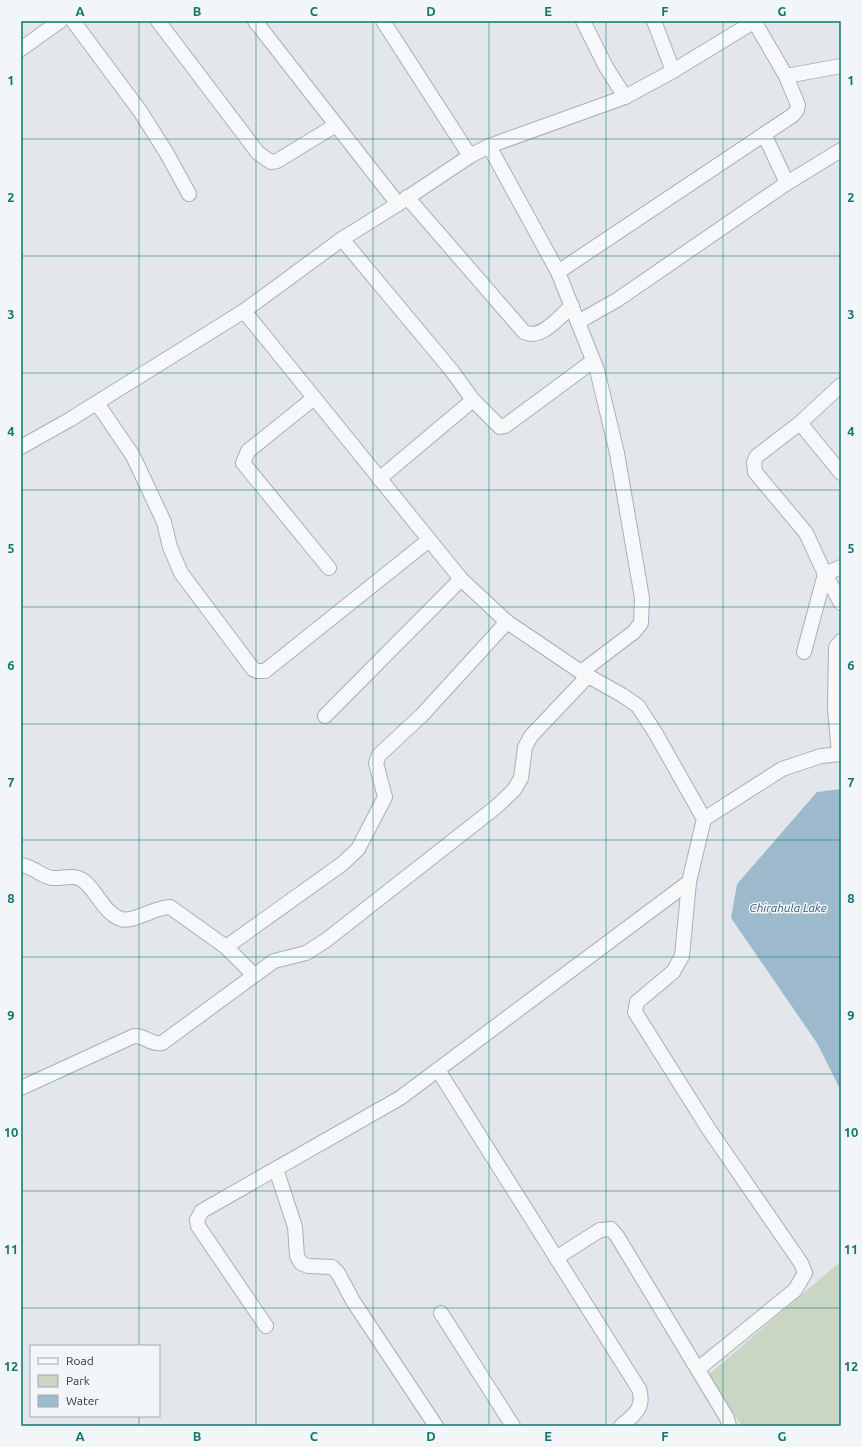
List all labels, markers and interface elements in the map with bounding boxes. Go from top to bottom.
text: A [75,4,85,18]
text: B [193,4,202,18]
text: C [310,4,319,18]
text: D [426,4,436,18]
text: E [544,4,552,18]
text: F [661,4,669,18]
text: G [778,4,787,18]
text: 1 [7,73,15,87]
text: 1 [847,73,855,87]
text: 2 [7,190,15,204]
text: 2 [847,190,855,204]
text: 3 [7,307,15,321]
text: 3 [847,307,855,321]
text: 4 [7,424,15,438]
text: 4 [847,424,855,438]
text: 5 [7,541,15,555]
text: 5 [847,541,855,555]
text: 6 [7,658,15,672]
text: 6 [847,658,855,672]
text: 7 [7,775,15,789]
text: 7 [847,775,855,789]
text: 8 [7,891,15,905]
text: 8 [847,891,855,905]
water label: Chirahula Lake [749,901,827,914]
text: 9 [7,1008,15,1022]
text: 9 [847,1008,855,1022]
text: 10 [4,1125,18,1139]
text: 10 [844,1125,858,1139]
text: 11 [4,1242,18,1256]
text: 11 [844,1242,858,1256]
legend [30,1345,160,1417]
text: Road [66,1354,94,1367]
text: 12 [4,1359,18,1373]
text: 12 [844,1359,858,1373]
text: Park [66,1374,90,1387]
text: Water [66,1394,99,1407]
text: A [75,1429,85,1443]
text: B [193,1429,202,1443]
text: C [310,1429,319,1443]
text: D [426,1429,436,1443]
text: E [544,1429,552,1443]
text: F [661,1429,669,1443]
text: G [778,1429,787,1443]

